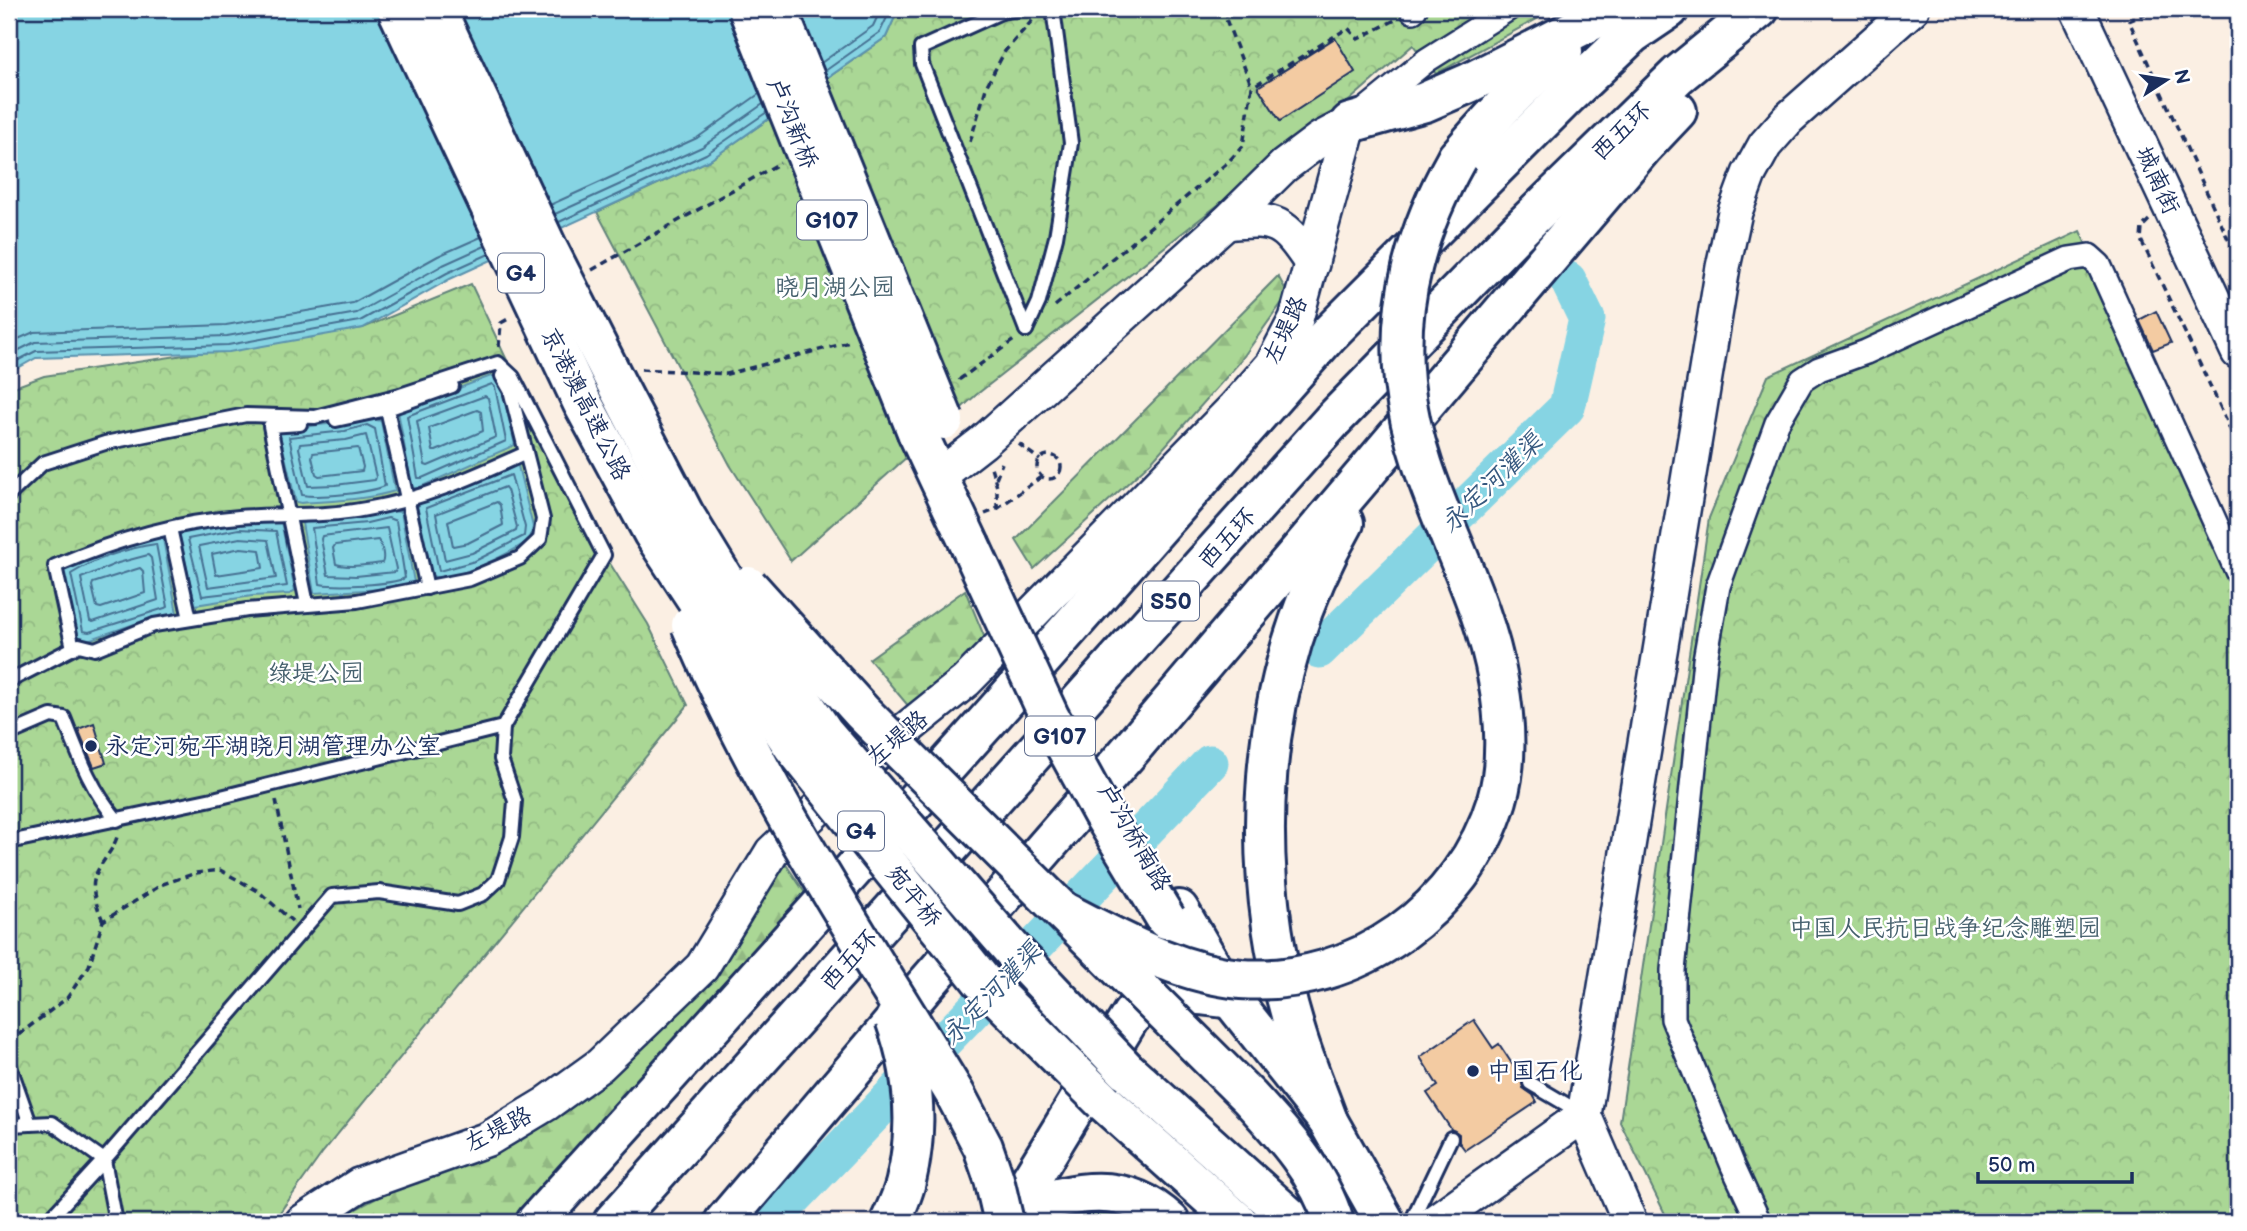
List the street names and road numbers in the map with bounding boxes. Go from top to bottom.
street label: 卢沟新桥 [761,73,824,173]
street label: 西五环 [1585,96,1657,167]
street label: 城南街 [2129,141,2186,219]
road number: G107 [797,200,867,240]
road number: G4 [498,254,544,292]
street label: 左堤路 [1257,291,1314,369]
street label: 京港澳高速公路 [534,323,637,486]
street label: 西五环 [1193,502,1262,575]
road number: S50 [1143,582,1199,621]
street label: 左堤路 [860,704,934,773]
road number: G107 [1025,716,1095,756]
street label: 卢沟桥南路 [1092,778,1177,896]
road number: G4 [838,811,884,850]
street label: 宛平桥 [880,859,948,933]
street label: 西五环 [815,924,884,997]
street label: 左堤路 [460,1100,537,1159]

